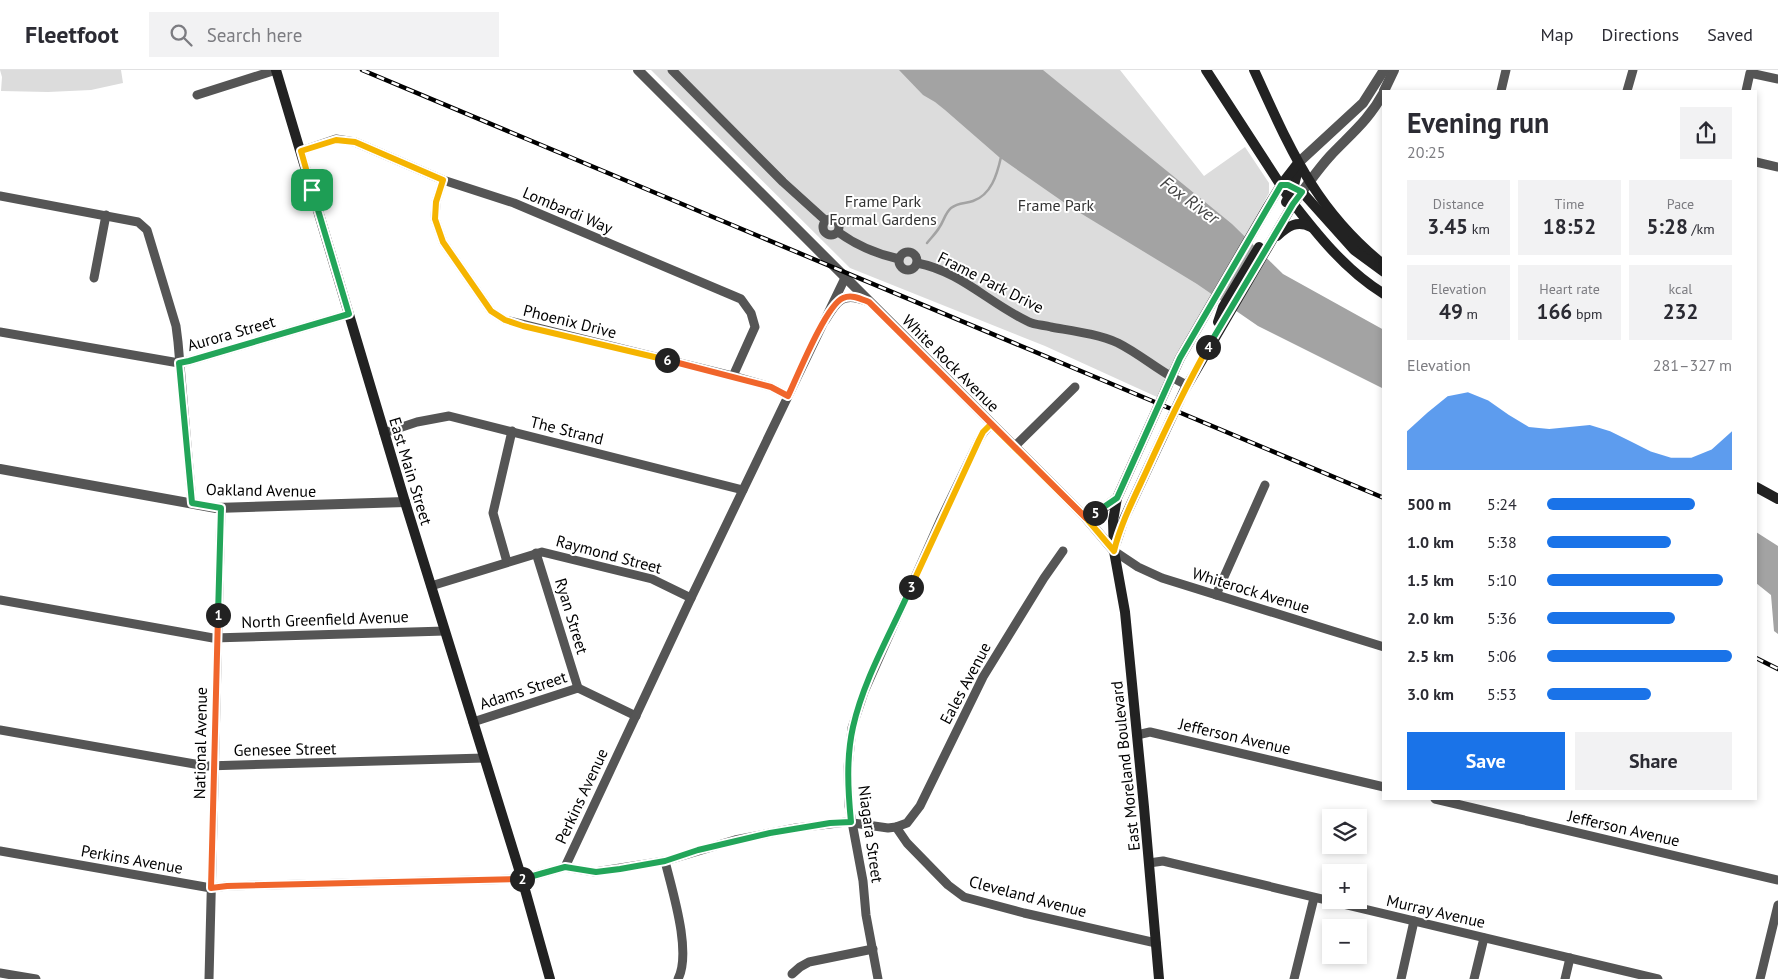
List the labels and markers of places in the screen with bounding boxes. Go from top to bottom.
pin [291,169,333,211]
pin: 4 [1196,334,1220,360]
pin: 6 [654,348,680,372]
pin: 5 [1082,500,1108,526]
pin: 3 [898,574,924,600]
pin: 1 [206,602,230,628]
pin: 2 [510,866,534,892]

